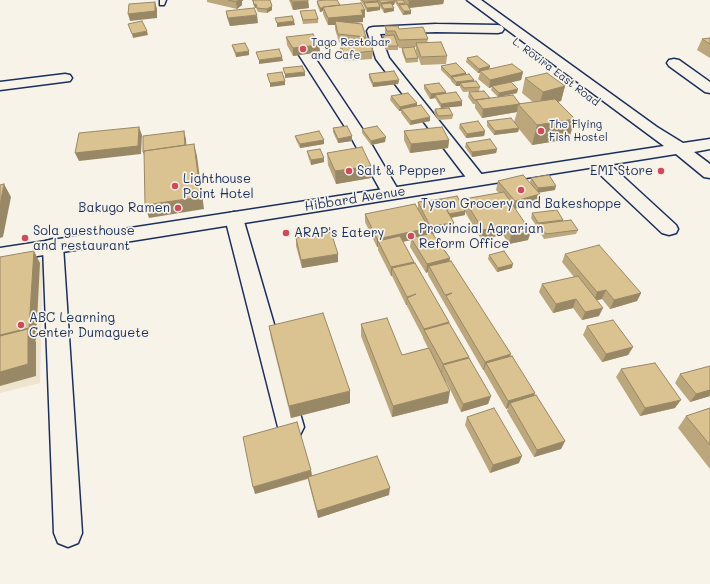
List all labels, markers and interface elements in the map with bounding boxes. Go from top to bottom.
street label: L. Rovira East Road [510,35,602,109]
place label: Tago Restobar and Cafe [311,36,390,62]
marker: Tago Restobar and Cafe [298,44,308,54]
place label: The Flying Fish Hostel [549,118,608,144]
marker: The Flying Fish Hostel [536,126,546,136]
place label: Salt & Pepper [357,163,446,179]
place label: EMI Store [590,163,653,179]
marker: Salt & Pepper [344,166,354,176]
marker: EMI Store [656,166,666,176]
place label: Lighthouse Point Hotel [183,171,254,202]
marker: Lighthouse Point Hotel [170,181,180,191]
street label: Hibbard Avenue [303,183,407,215]
marker: Tyson Grocery and Bakeshoppe [516,185,526,195]
place label: Tyson Grocery and Bakeshoppe [421,196,621,212]
place label: Bakugo Ramen [78,200,170,216]
marker: Bakugo Ramen [173,203,183,213]
place label: Provincial Agrarian Reform Office [419,221,543,252]
place label: Sola guesthouse and restaurant [33,223,135,254]
place label: ARAP's Eatery [294,225,384,241]
marker: ARAP's Eatery [281,228,291,238]
marker: Provincial Agrarian Reform Office [406,231,416,241]
marker: Sola guesthouse and restaurant [20,233,30,243]
place label: ABC Learning Center Dumaguete [29,310,149,341]
marker: ABC Learning Center Dumaguete [16,320,26,330]

